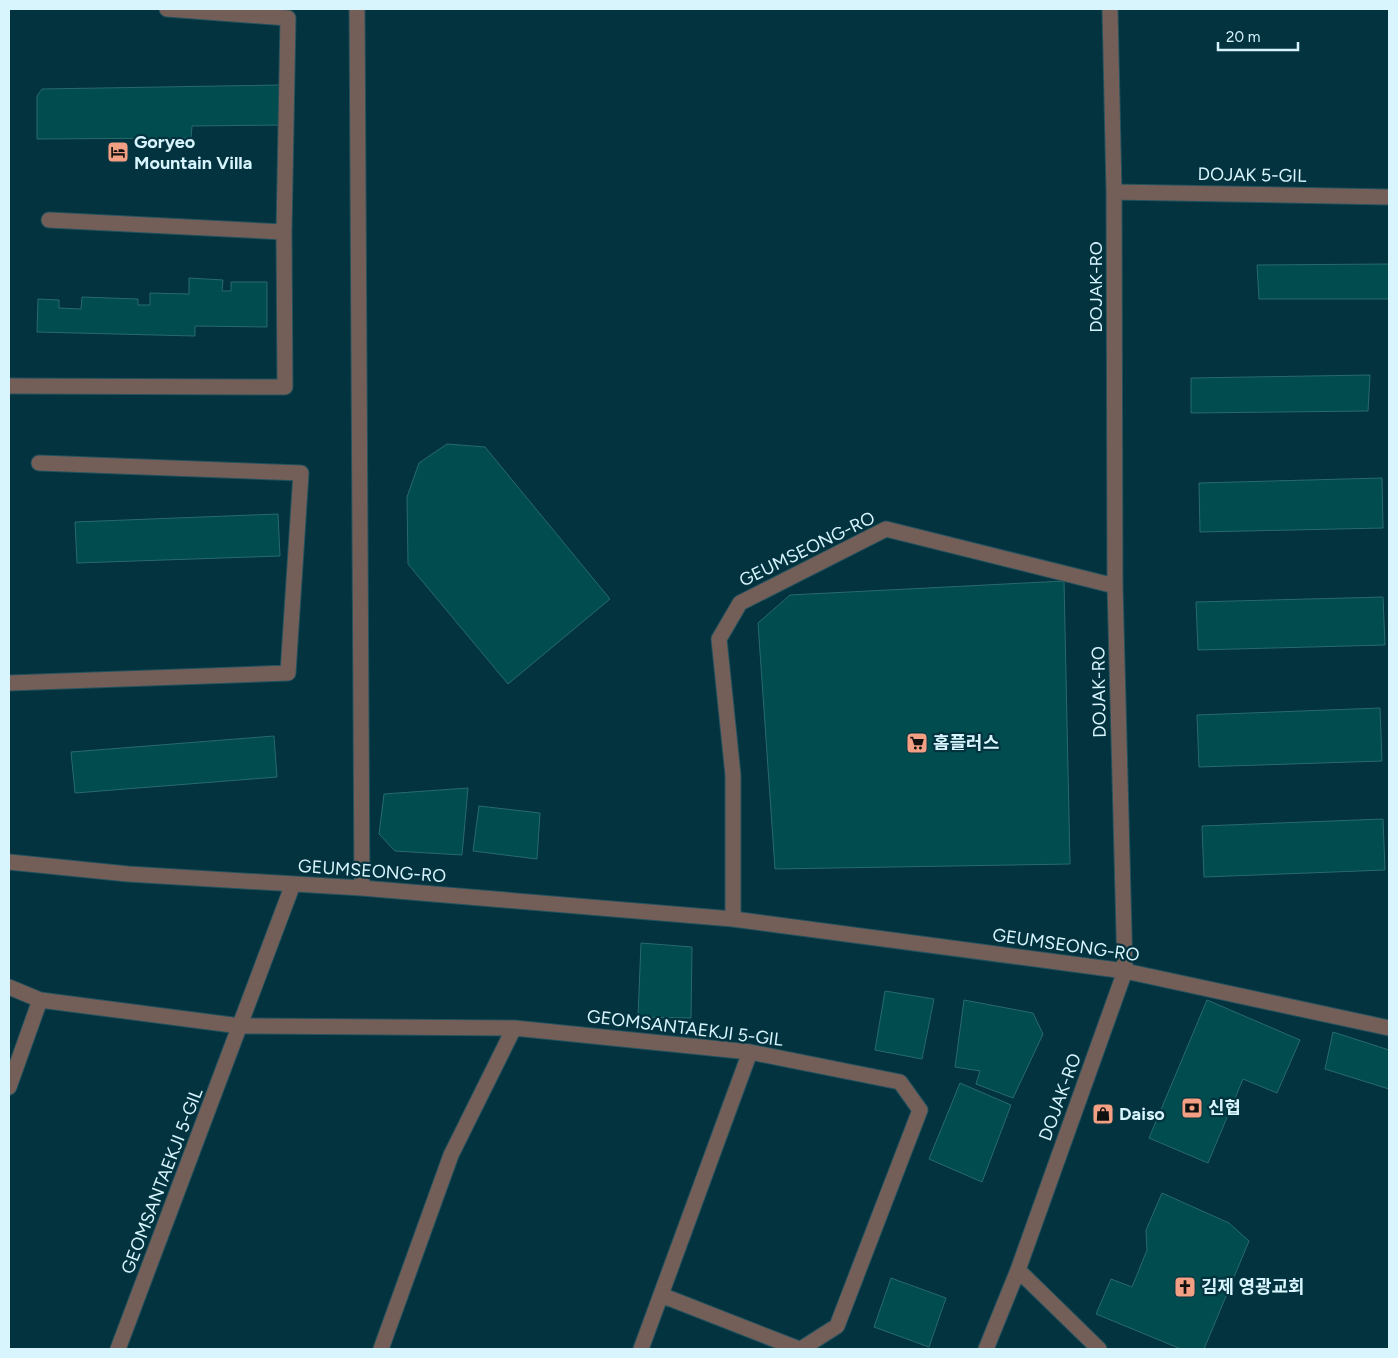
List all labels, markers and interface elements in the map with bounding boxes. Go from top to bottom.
scale bar [1218,20,1298,52]
text: 20 m [1226,28,1260,46]
place label: Goryeo Mountain Villa [134,131,252,174]
hotel icon: Goryeo Mountain Villa [106,140,130,164]
street label: DOJAK 5-GIL [1197,163,1307,187]
street label: DOJAK-RO [1085,241,1107,333]
street label: GEUMSEONG-RO [736,507,879,591]
street label: DOJAK-RO [1087,646,1111,738]
supermarket icon: 홈플러스 [905,731,929,755]
place label: 홈플러스 [933,732,999,754]
street label: GEUMSEONG-RO [297,855,447,887]
street label: GEUMSEONG-RO [991,924,1141,966]
street label: GEOMSANTAEKJI 5-GIL [586,1005,785,1051]
street label: DOJAK-RO [1034,1050,1086,1144]
street label: GEOMSANTAEKJI 5-GIL [116,1084,208,1277]
bank icon: 신협 [1180,1096,1204,1120]
place label: 신협 [1208,1097,1241,1119]
shop icon: Daiso [1091,1102,1115,1126]
place label: Daiso [1119,1103,1165,1125]
church icon: 김제 영광교회 [1173,1275,1197,1299]
place label: 김제 영광교회 [1201,1276,1305,1298]

